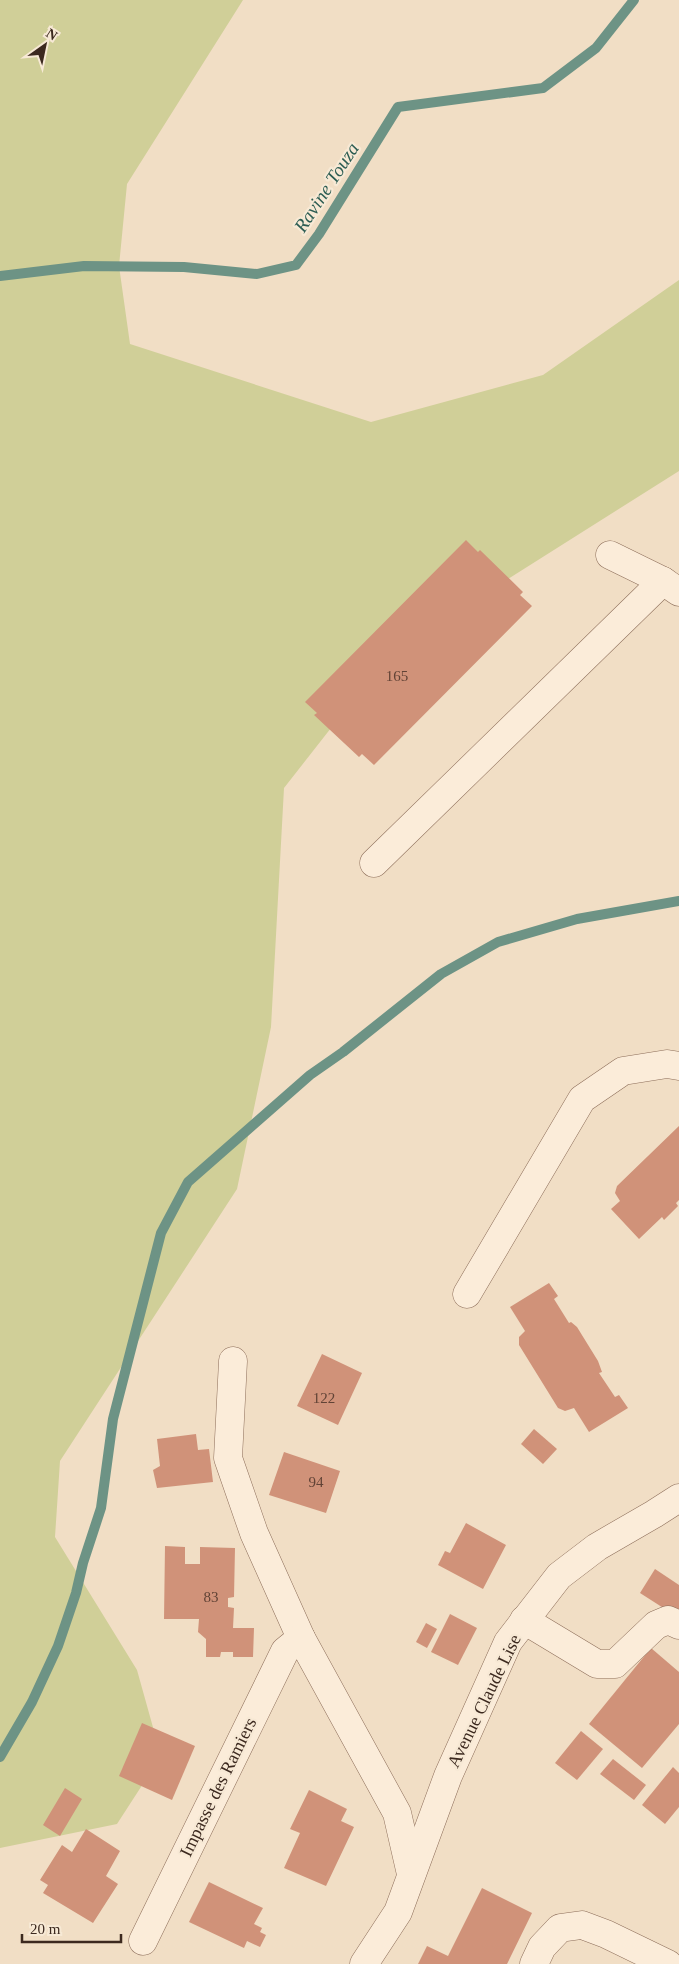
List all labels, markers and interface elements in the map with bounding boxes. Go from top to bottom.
north arrow [20,20,70,70]
text: N [43,25,60,44]
water label: Ravine Touza [289,139,363,237]
house number: 165 [386,668,408,684]
house number: 122 [313,1390,335,1406]
house number: 94 [309,1474,324,1490]
house number: 83 [204,1589,219,1605]
street label: Avenue Claude Lise [443,1631,525,1771]
street label: Impasse des Ramiers [176,1714,260,1860]
scale bar [22,1912,121,1944]
text: 20 m [30,1921,61,1937]

